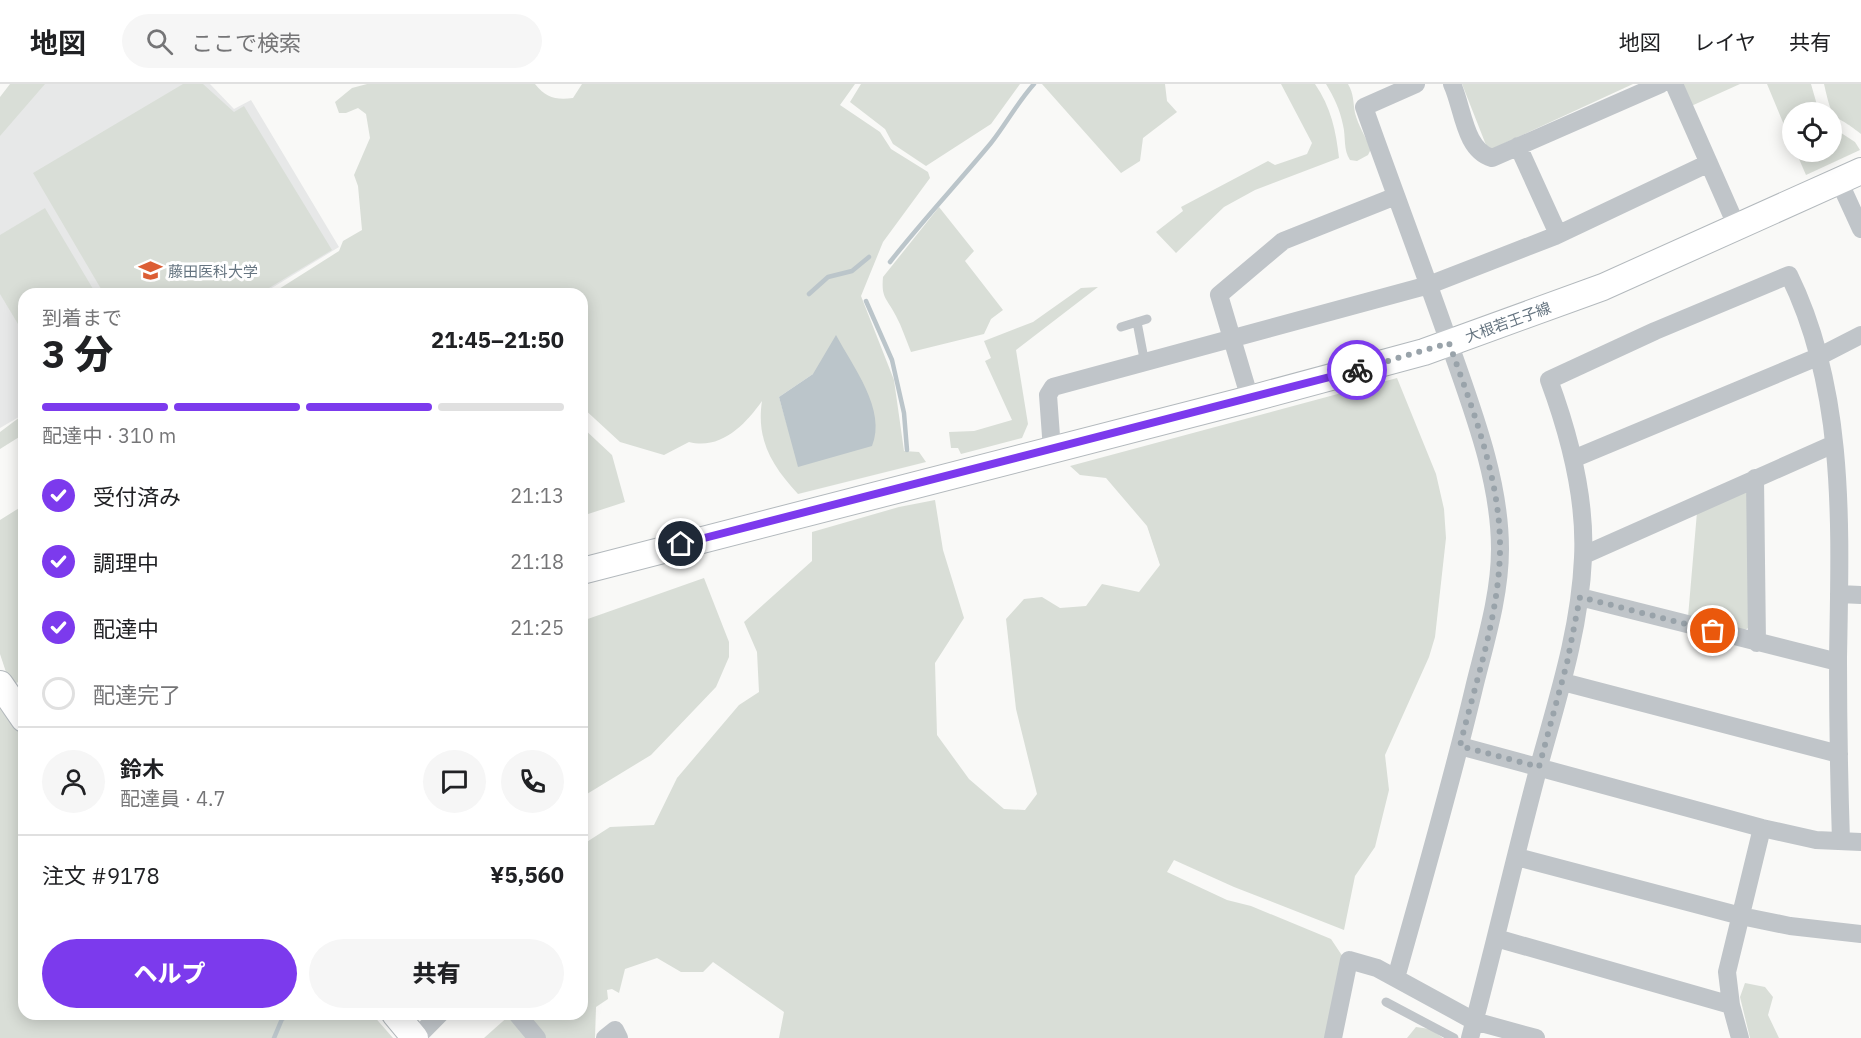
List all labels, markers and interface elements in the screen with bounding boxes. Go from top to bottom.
search box [122,14,542,68]
text: 地図 [30,24,86,61]
icon: search [143,25,176,58]
text: ここで検索 [191,28,301,57]
text: 地図 [1619,28,1661,56]
text: レイヤ [1694,28,1756,56]
text: 共有 [1789,28,1831,56]
map controls [1782,102,1842,162]
button: locate [1782,102,1842,162]
school or university icon: 藤田医科大学 [137,258,163,284]
place label: 藤田医科大学 [168,262,258,281]
street label: 大根若王子線 [1462,298,1554,346]
text: 到着まで [42,304,122,331]
text: 21:45–21:50 [431,325,564,354]
text: 3 分 [42,328,114,379]
courier [1327,340,1387,400]
icon: bike [1341,354,1374,387]
text: 配達中 · 310 m [42,422,176,449]
icon: check [42,479,75,512]
text: 受付済み [93,482,181,511]
text: 21:13 [510,482,564,509]
pin [655,518,706,569]
icon: home [664,527,697,560]
icon: check [42,545,75,578]
text: 調理中 [93,548,159,577]
text: 21:18 [510,548,564,575]
pin [1687,605,1738,656]
icon: check [42,611,75,644]
text: 配達中 [93,614,159,643]
text: 21:25 [510,614,564,641]
icon: bag [1696,614,1729,647]
text: 配達完了 [93,680,181,709]
button: person [42,750,105,813]
button: chat [423,750,486,813]
button: phone [501,750,564,813]
text: 鈴木 [120,754,164,783]
text: 配達員 · 4.7 [120,785,225,812]
text: ¥5,560 [490,860,564,889]
text: 注文 #9178 [42,861,160,890]
button: ヘルプ [42,939,297,1008]
button: 共有 [309,939,564,1008]

